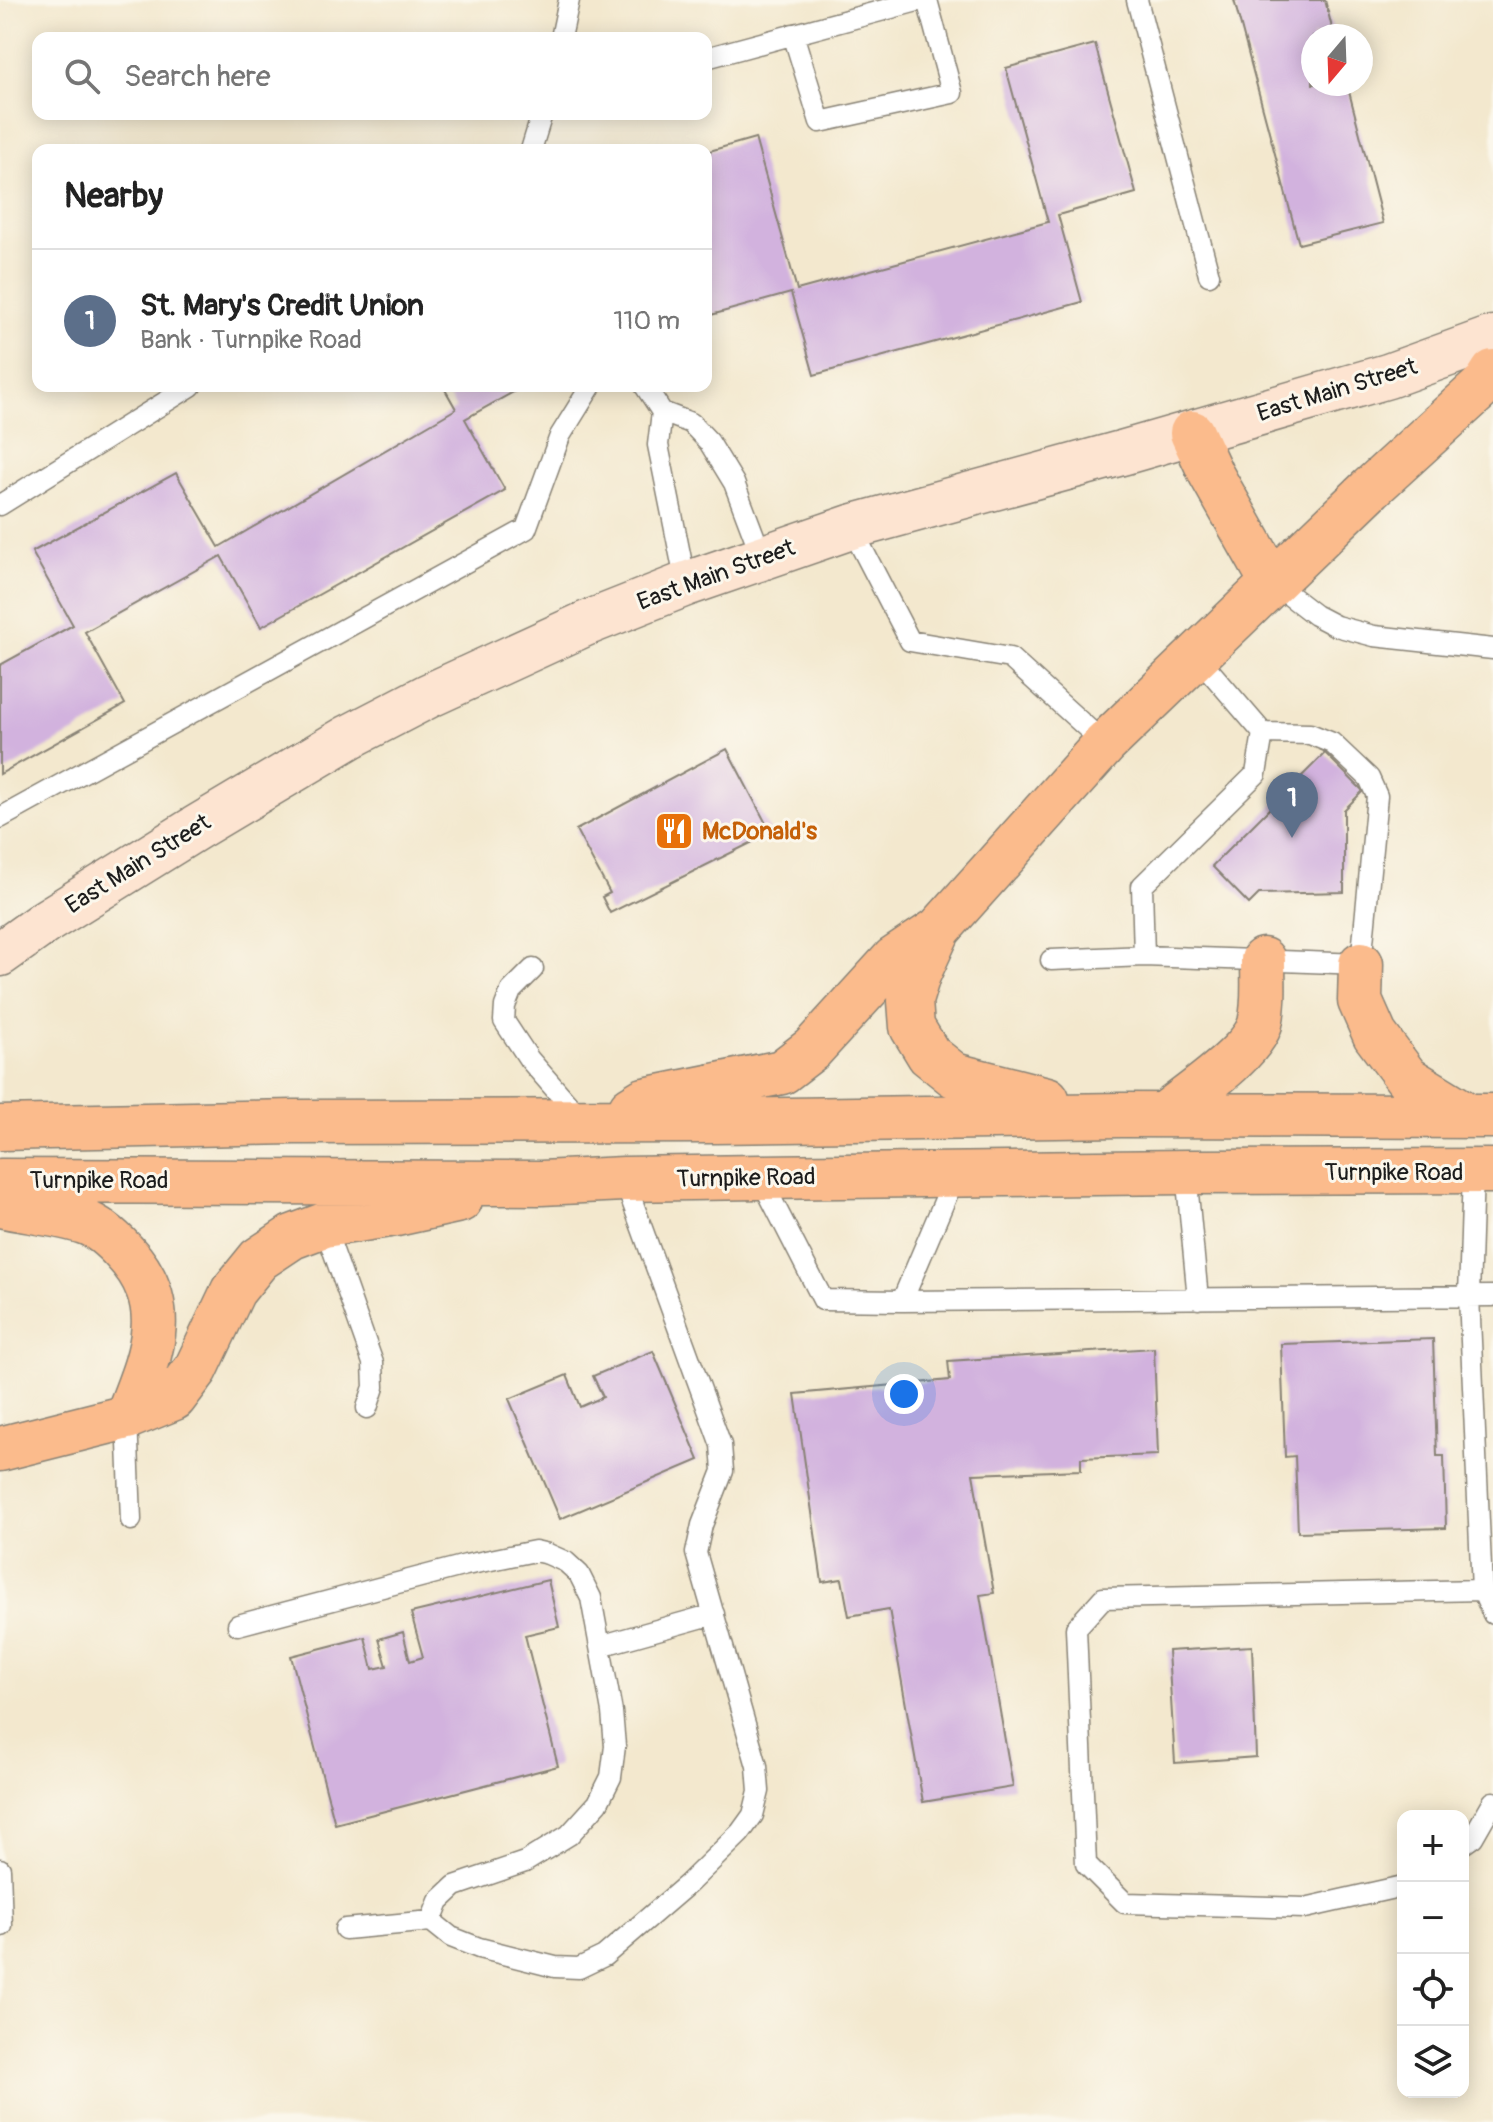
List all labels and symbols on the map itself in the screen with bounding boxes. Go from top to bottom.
north arrow [1301,24,1373,96]
street label: East Main Street [1254,352,1421,428]
street label: East Main Street [633,533,799,617]
pin: 1 [1266,772,1318,838]
street label: East Main Street [60,808,216,920]
restaurant icon: McDonald's [653,810,695,852]
place label: McDonald's [702,817,817,846]
street label: Turnpike Road [1324,1158,1464,1187]
street label: Turnpike Road [676,1162,816,1194]
street label: Turnpike Road [29,1166,169,1195]
your location [884,1374,924,1414]

